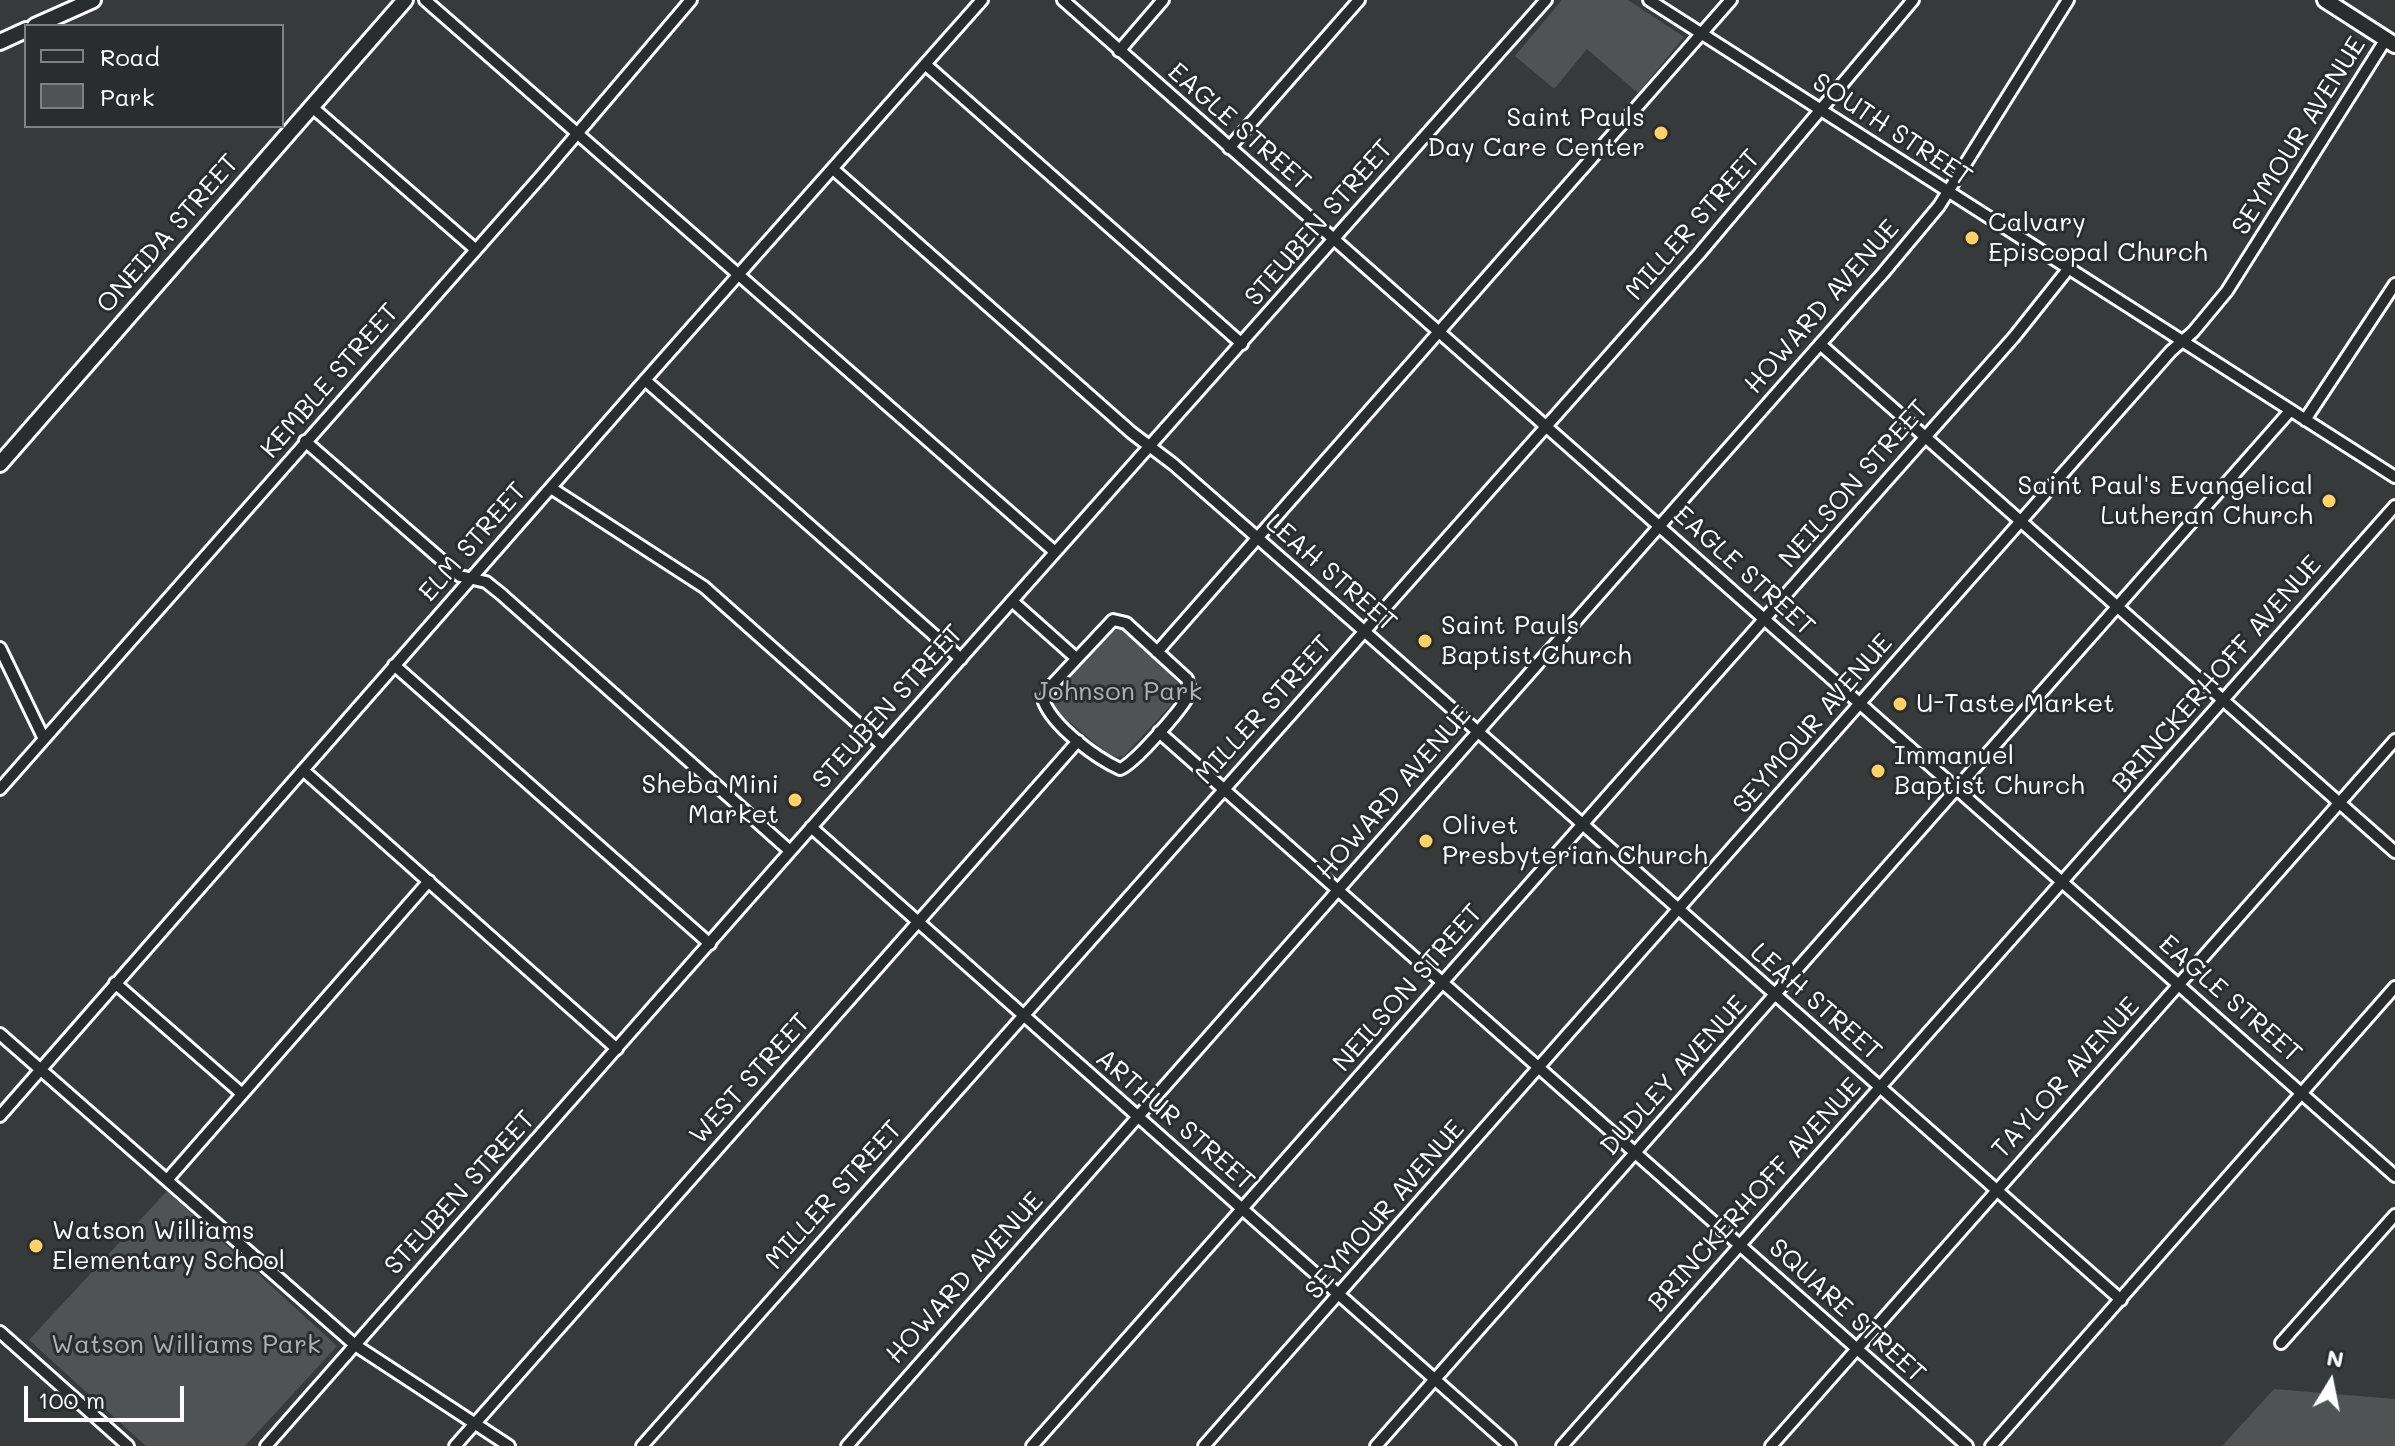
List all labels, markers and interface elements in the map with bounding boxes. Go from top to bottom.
legend [24,24,284,128]
street label: SEYMOUR AVENUE [2226,31,2372,241]
text: Road [100,41,160,72]
street label: EAGLE STREET [1161,56,1317,198]
street label: SOUTH STREET [1806,67,1978,193]
text: Park [100,81,154,112]
place label: Saint Pauls Day Care Center [1427,102,1645,164]
marker: Saint Pauls Day Care Center [1652,124,1670,142]
street label: STEUBEN STREET [1238,134,1400,312]
street label: MILLER STREET [1619,143,1767,307]
street label: ONEIDA STREET [91,148,245,320]
place label: Calvary Episcopal Church [1988,207,2208,268]
street label: HOWARD AVENUE [1738,214,1906,400]
marker: Calvary Episcopal Church [1963,229,1981,247]
street label: KEMBLE STREET [254,297,406,465]
street label: NEILSON STREET [1773,394,1935,574]
place label: Saint Paul's Evangelical Lutheran Church [2018,470,2313,532]
street label: ELM STREET [413,476,533,608]
marker: Saint Paul's Evangelical Lutheran Church [2320,492,2338,510]
street label: EAGLE STREET [1667,499,1821,643]
street label: LEAH STREET [1259,508,1403,638]
street label: BRINCKERHOFF AVENUE [2106,549,2328,799]
place label: Saint Pauls Baptist Church [1441,610,1632,672]
street label: STEUBEN STREET [806,619,970,795]
street label: SEYMOUR AVENUE [1727,628,1899,820]
street label: MILLER STREET [1189,629,1339,791]
marker: Saint Pauls Baptist Church [1416,632,1434,650]
park label: Johnson Park [1034,676,1202,708]
place label: U-Taste Market [1916,688,2115,720]
marker: U-Taste Market [1891,695,1909,713]
street label: HOWARD AVENUE [1310,700,1478,886]
place label: Immanuel Baptist Church [1894,740,2085,802]
marker: Immanuel Baptist Church [1869,762,1887,780]
place label: Sheba Mini Market [641,769,779,830]
marker: Sheba Mini Market [786,791,804,809]
place label: Olivet Presbyterian Church [1442,810,1708,872]
marker: Olivet Presbyterian Church [1417,832,1435,850]
street label: NEILSON STREET [1327,898,1489,1078]
street label: EAGLE STREET [2152,928,2308,1070]
street label: LEAH STREET [1744,937,1888,1067]
street label: DUDLEY AVENUE [1594,990,1754,1162]
street label: TAYLOR AVENUE [1986,991,2146,1165]
street label: WEST STREET [683,1007,817,1151]
street label: ARTHUR STREET [1089,1043,1261,1197]
street label: BRINCKERHOFF AVENUE [1642,1072,1868,1318]
street label: STEUBEN STREET [378,1105,542,1281]
street label: MILLER STREET [759,1114,909,1276]
street label: SEYMOUR AVENUE [1299,1114,1471,1306]
street label: HOWARD AVENUE [880,1186,1050,1370]
place label: Watson Williams Elementary School [52,1215,285,1276]
street label: SQUARE STREET [1762,1232,1932,1390]
marker: Watson Williams Elementary School [27,1237,45,1255]
park label: Watson Williams Park [51,1329,321,1361]
north arrow [2291,1342,2371,1422]
text: N [2325,1342,2346,1374]
scale bar [28,1370,188,1420]
text: 100 m [38,1384,105,1415]

